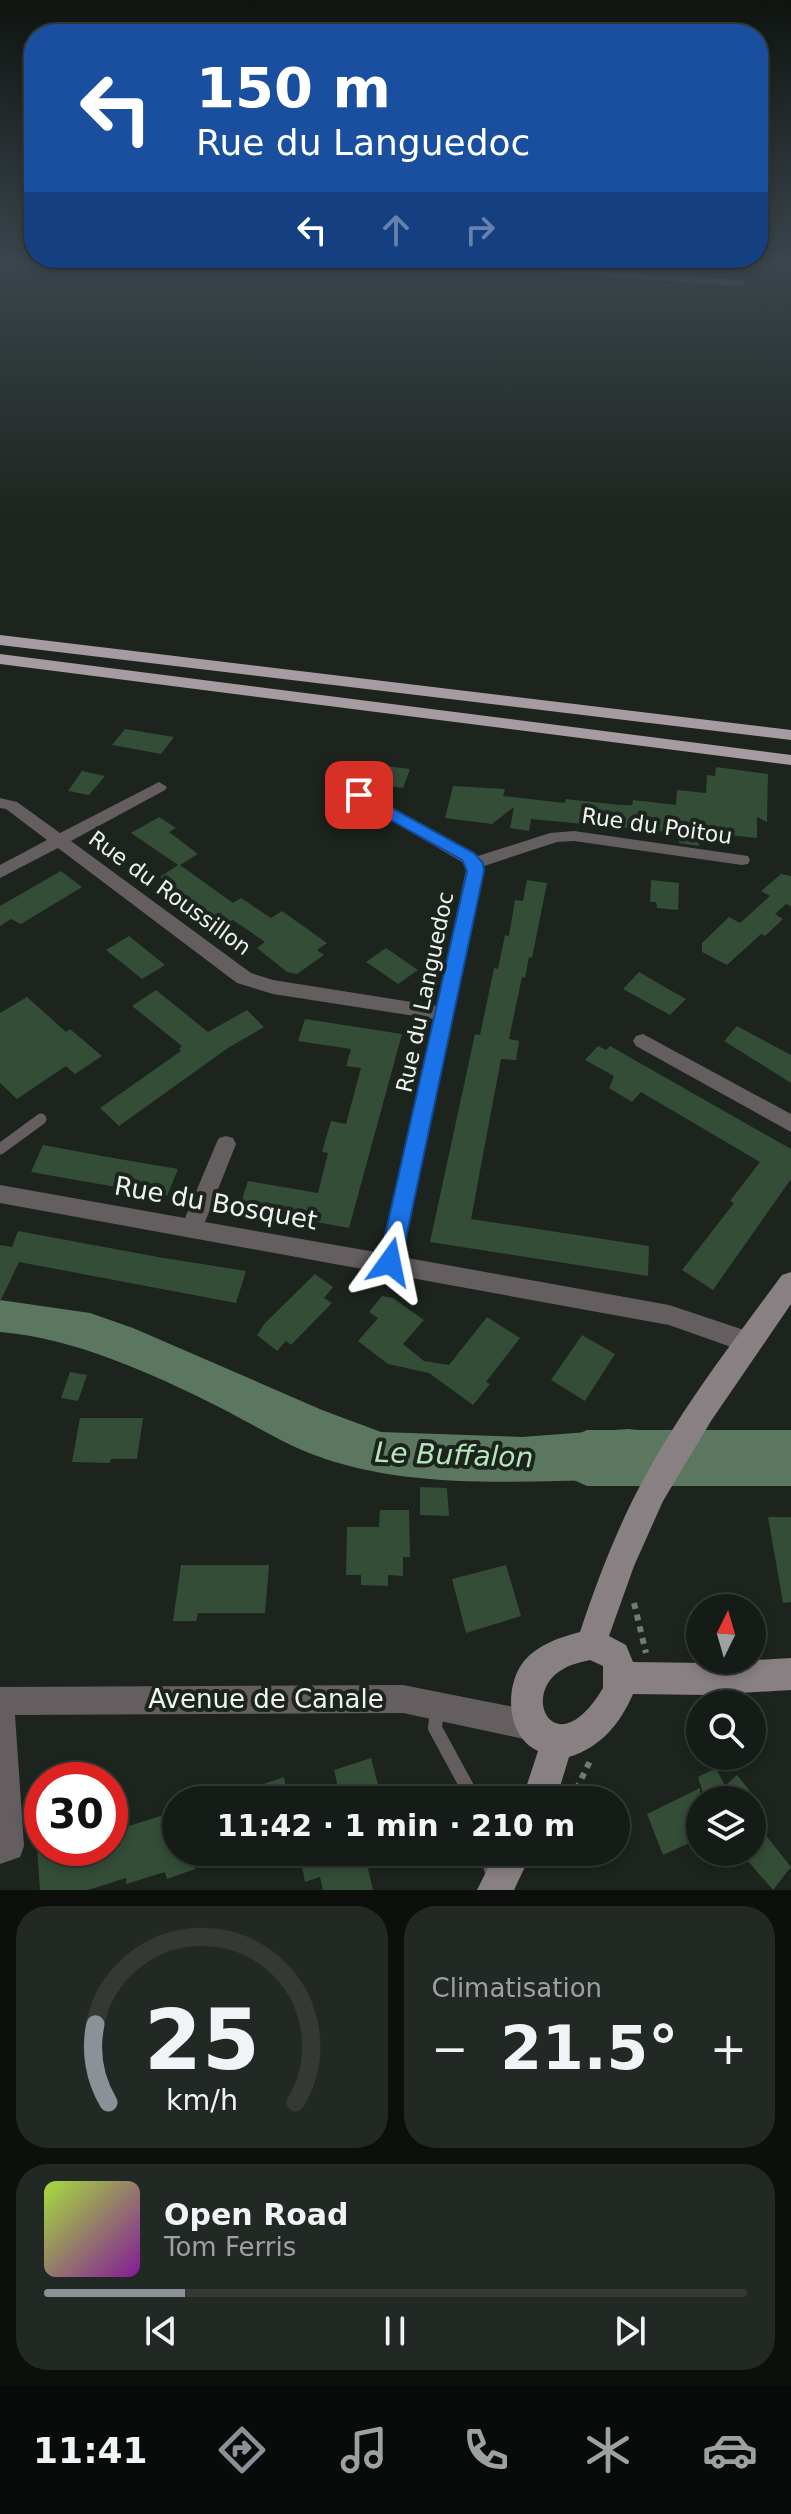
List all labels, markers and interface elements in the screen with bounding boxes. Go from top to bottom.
text: 150 m [196,55,391,120]
icon: left [64,56,168,160]
text: Rue du Languedoc [196,122,530,163]
icon: left [290,208,334,252]
icon: ahead [374,208,418,252]
icon: right [458,208,502,252]
pin [325,761,393,829]
icon: arrive [337,773,381,817]
street label: Rue du Poitou [580,803,734,849]
street label: Rue du Roussillon [84,826,256,960]
street label: Rue du Languedoc [392,889,458,1095]
street label: Rue du Bosquet [112,1170,320,1236]
position arrow [348,1220,432,1304]
water label: Le Buffalon [374,1436,534,1474]
north arrow [686,1594,766,1674]
map controls [686,1594,766,1866]
street label: Avenue de Canale [148,1684,384,1714]
button: search [686,1690,766,1770]
speed limit sign: 30 [24,1762,128,1866]
button: layers [686,1786,766,1866]
text: 11:42 · 1 min · 210 m [217,1808,575,1843]
text: Climatisation [432,1973,602,2003]
text: 25 [144,1992,260,2089]
text: 21.5° [500,2013,678,2083]
text: − [432,2023,468,2074]
text: + [710,2023,747,2074]
text: km/h [166,2083,238,2117]
text: Open Road [164,2197,349,2232]
text: Tom Ferris [164,2232,296,2262]
icon: previous [139,2309,183,2353]
icon: pause [373,2309,417,2353]
icon: next [608,2309,652,2353]
icon: directions [214,2422,270,2478]
icon: music [336,2422,392,2478]
icon: phone [458,2422,514,2478]
icon: climate [580,2422,636,2478]
icon: car [702,2422,758,2478]
text: 11:41 [33,2430,148,2471]

